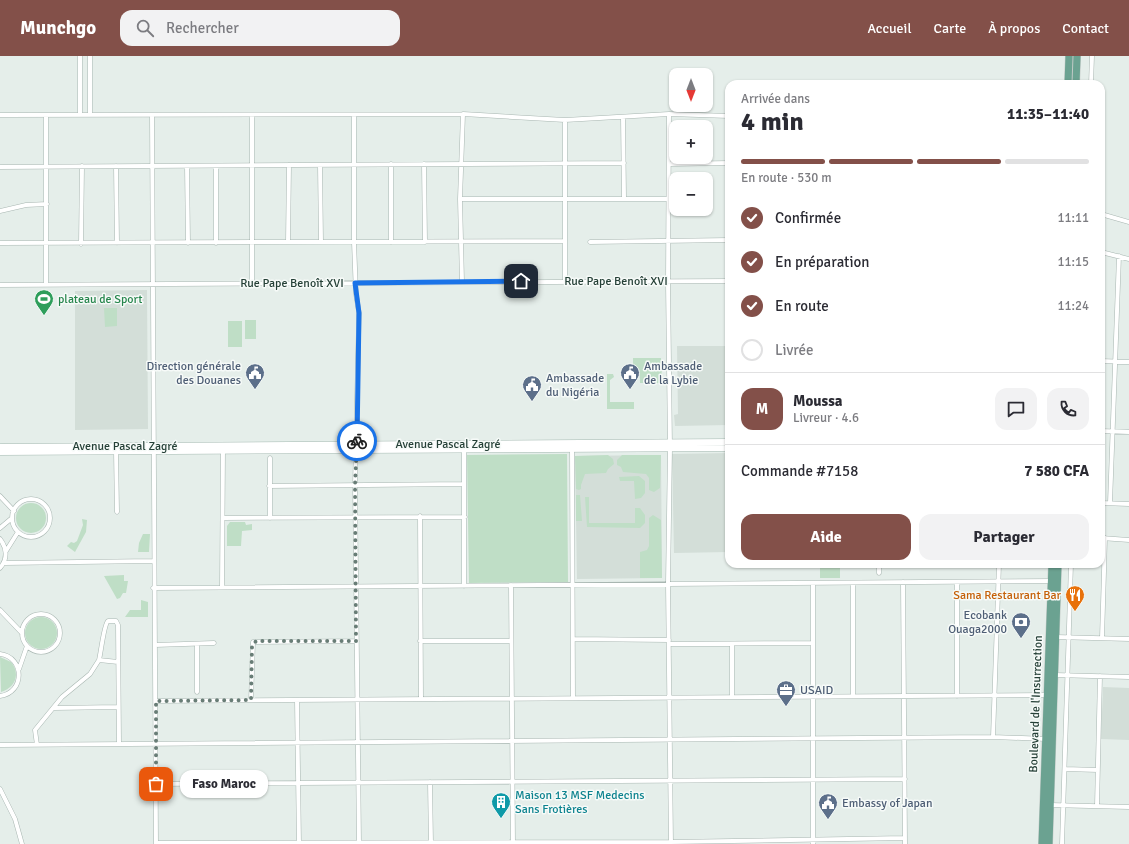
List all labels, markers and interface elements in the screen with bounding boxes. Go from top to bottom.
search box [120,10,400,46]
text: Munchgo [20,16,96,40]
icon: search [134,17,156,39]
text: Rechercher [166,19,239,37]
text: Accueil [867,20,912,37]
text: Carte [934,20,966,37]
text: À propos [988,20,1040,37]
text: Contact [1062,20,1109,37]
north arrow [669,68,713,112]
map controls [669,68,713,216]
text: Arrivée dans [741,91,810,107]
text: 11:35–11:40 [1007,105,1089,123]
text: 4 min [741,106,804,138]
button: + [669,120,713,164]
text: En route · 530 m [741,170,832,186]
button: − [669,172,713,216]
icon: check [741,207,763,229]
text: Confirmée [775,209,841,227]
text: 11:11 [1057,210,1089,226]
icon: check [741,251,763,273]
text: En préparation [775,253,870,271]
text: 11:15 [1057,254,1089,270]
pin [504,264,538,298]
icon: home [510,270,532,292]
street label: Rue Pape Benoît XVI [564,274,668,289]
street label: Rue Pape Benoît XVI [240,276,344,291]
sports icon: plateau de Sport [33,288,55,316]
place label: plateau de Sport [58,292,142,307]
icon: check [741,295,763,317]
text: En route [775,297,829,315]
text: 11:24 [1057,298,1089,314]
text: Livrée [775,341,814,359]
place label: Direction générale des Douanes [146,359,241,388]
place label: Ambassade de la Lybie [644,359,702,388]
public building icon: Direction générale des Douanes [244,362,266,390]
public building icon: Ambassade de la Lybie [619,362,641,390]
place label: Ambassade du Nigéria [546,371,604,400]
public building icon: Ambassade du Nigéria [521,374,543,402]
button: chat [995,388,1037,430]
button: phone [1047,388,1089,430]
text: Moussa [793,392,843,410]
text: M [756,400,768,418]
text: Livreur · 4.6 [793,410,859,426]
courier [337,421,377,461]
icon: bike [346,430,368,452]
street label: Avenue Pascal Zagré [395,437,501,452]
street label: Avenue Pascal Zagré [72,439,178,454]
text: Commande #7158 [741,462,858,480]
text: 7 580 CFA [1024,462,1089,480]
button: Aide [741,514,911,560]
button: Partager [919,514,1089,560]
restaurant icon: Sama Restaurant Bar [1064,584,1086,612]
place label: Sama Restaurant Bar [953,588,1062,603]
place label: Ecobank Ouaga2000 [948,608,1007,637]
bank icon: Ecobank Ouaga2000 [1010,611,1032,639]
street label: Boulevard de l'Insurrection [1026,635,1046,773]
office icon: USAID [775,679,797,707]
place label: USAID [800,683,834,698]
pin [139,767,173,801]
callout: Faso Maroc [180,770,268,798]
icon: bag [145,773,167,795]
text: Faso Maroc [192,776,256,792]
place label: Maison 13 MSF Medecins Sans Frotières [515,788,644,817]
building icon: Maison 13 MSF Medecins Sans Frotières [490,791,512,819]
public building icon: Embassy of Japan [817,792,839,820]
place label: Embassy of Japan [842,796,932,811]

